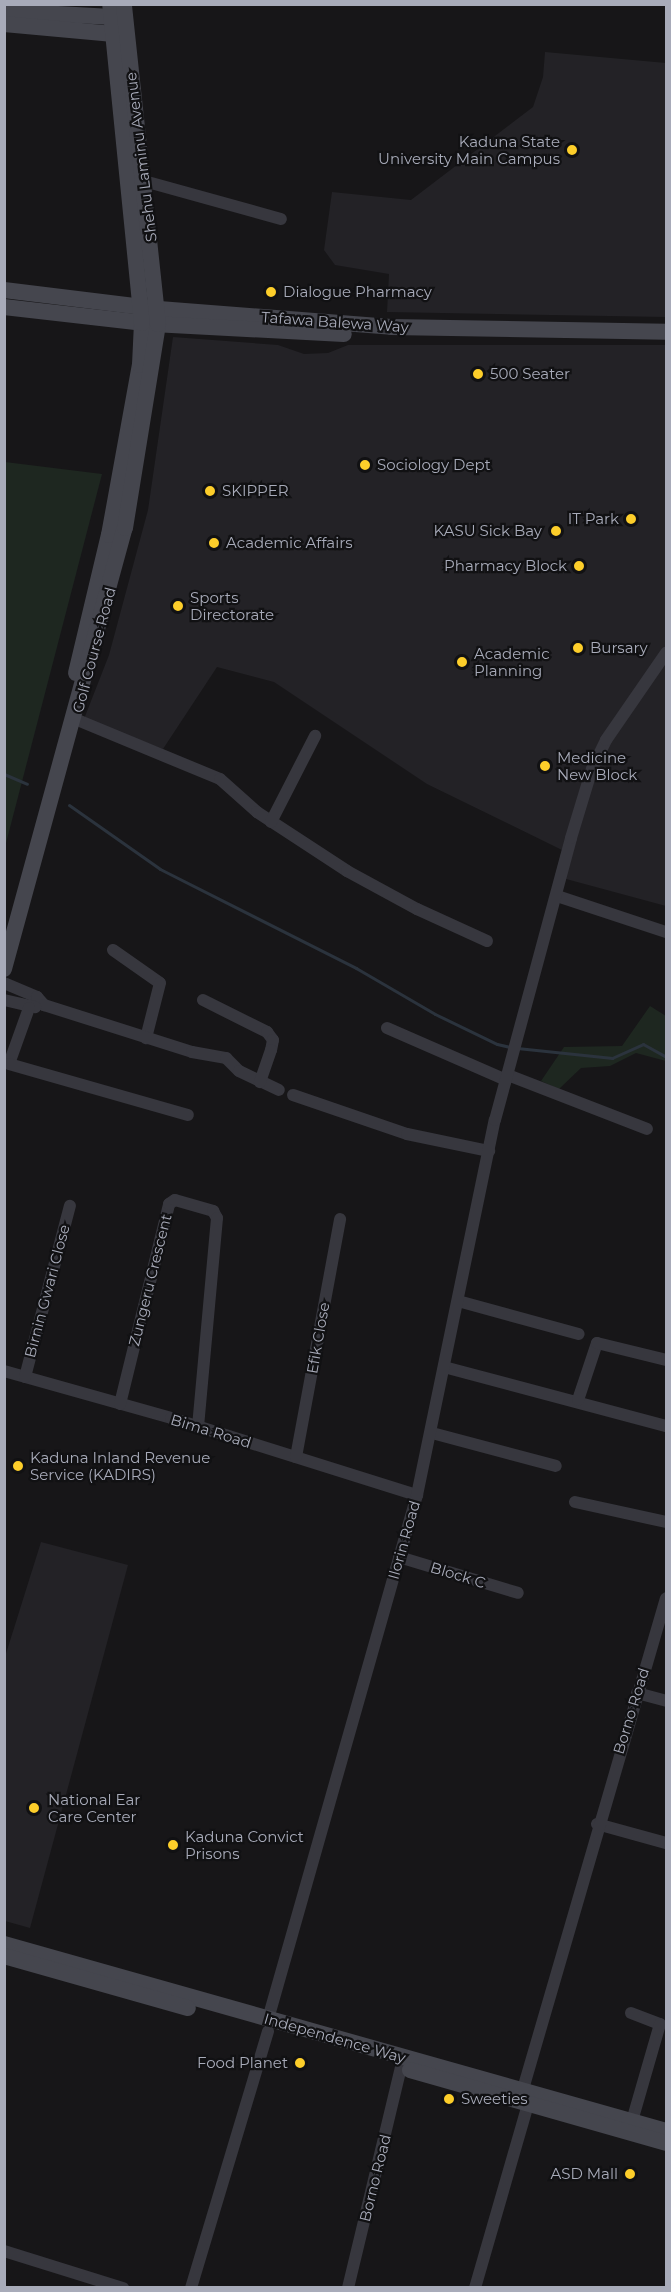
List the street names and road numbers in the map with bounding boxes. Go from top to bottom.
street label: Shehu Laminu Avenue [122,71,160,243]
street label: Tafawa Balewa Way [261,308,409,336]
street label: Golf Course Road [69,585,119,715]
street label: Zungeru Crescent [125,1212,175,1348]
street label: Birnin Gwari Close [21,1222,73,1360]
street label: Efik Close [303,1301,333,1375]
street label: Bima Road [169,1410,253,1452]
street label: Ilorin Road [384,1498,424,1582]
street label: Block C [428,1558,488,1592]
street label: Borno Road [609,1666,653,1756]
street label: Independence Way [262,2009,408,2067]
street label: Borno Road [355,2132,395,2224]

